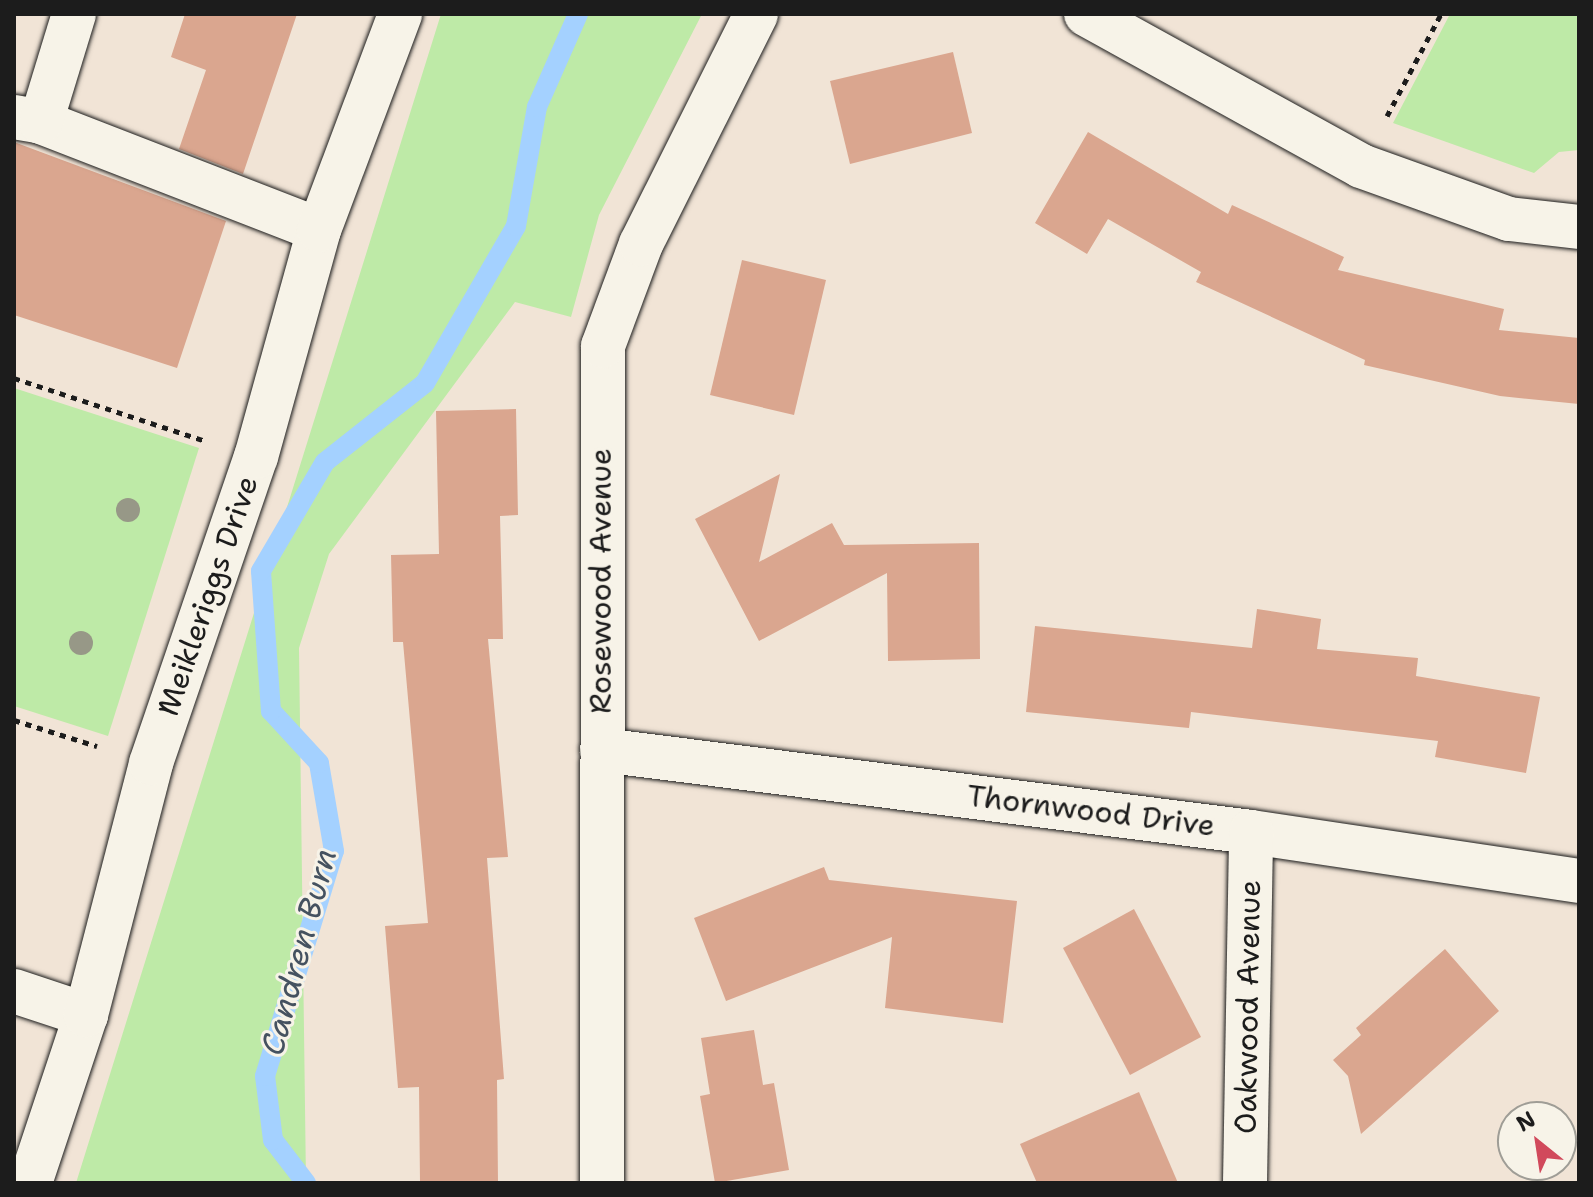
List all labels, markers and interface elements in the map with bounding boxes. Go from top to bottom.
street label: Rosewood Avenue [583,448,619,714]
street label: Meikleriggs Drive [150,471,266,721]
street label: Thornwood Drive [965,778,1217,844]
water label: Candren Burn [253,845,345,1059]
street label: Oakwood Avenue [1228,880,1268,1134]
north arrow [1497,1101,1577,1181]
text: N [1511,1105,1541,1138]

